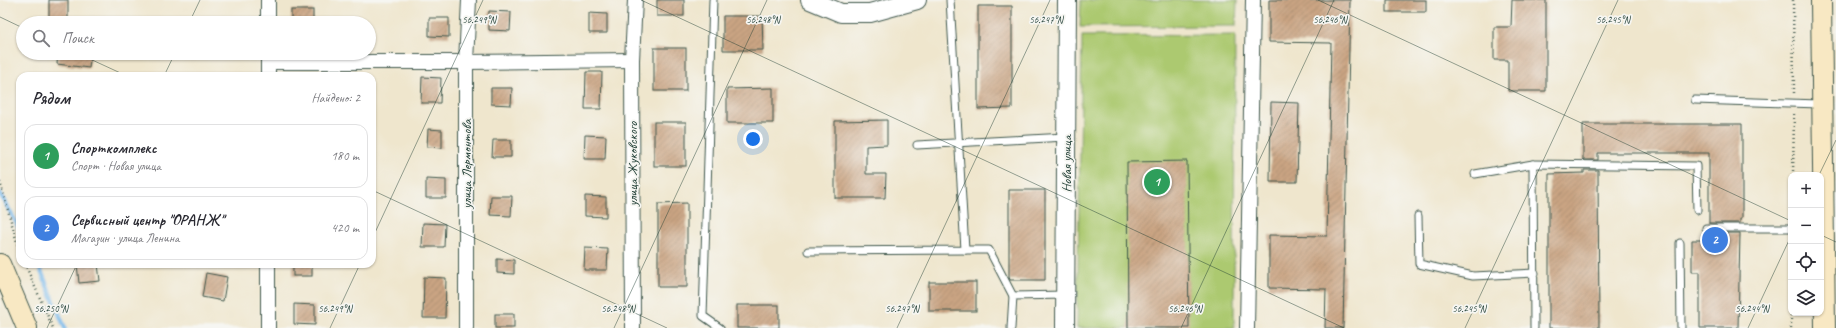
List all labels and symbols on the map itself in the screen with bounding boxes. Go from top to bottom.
text: 56.249°N [462,13,498,26]
text: 56.248°N [746,13,782,26]
text: 56.247°N [1029,13,1065,26]
text: 56.246°N [1313,13,1349,26]
text: 56.245°N [1596,13,1632,26]
street label: улица Лермонтова [458,118,475,210]
street label: улица Жуковского [624,121,641,207]
your location [743,129,763,149]
street label: Новая улица [1058,134,1075,193]
pin: 1 [1144,167,1170,197]
pin: 2 [1702,225,1728,255]
text: 56.250°N [34,302,70,315]
text: 56.249°N [318,302,354,315]
text: 56.248°N [601,302,637,315]
text: 56.247°N [885,302,921,315]
text: 56.246°N [1168,302,1204,315]
text: 56.245°N [1452,302,1488,315]
text: 56.244°N [1735,302,1771,315]

